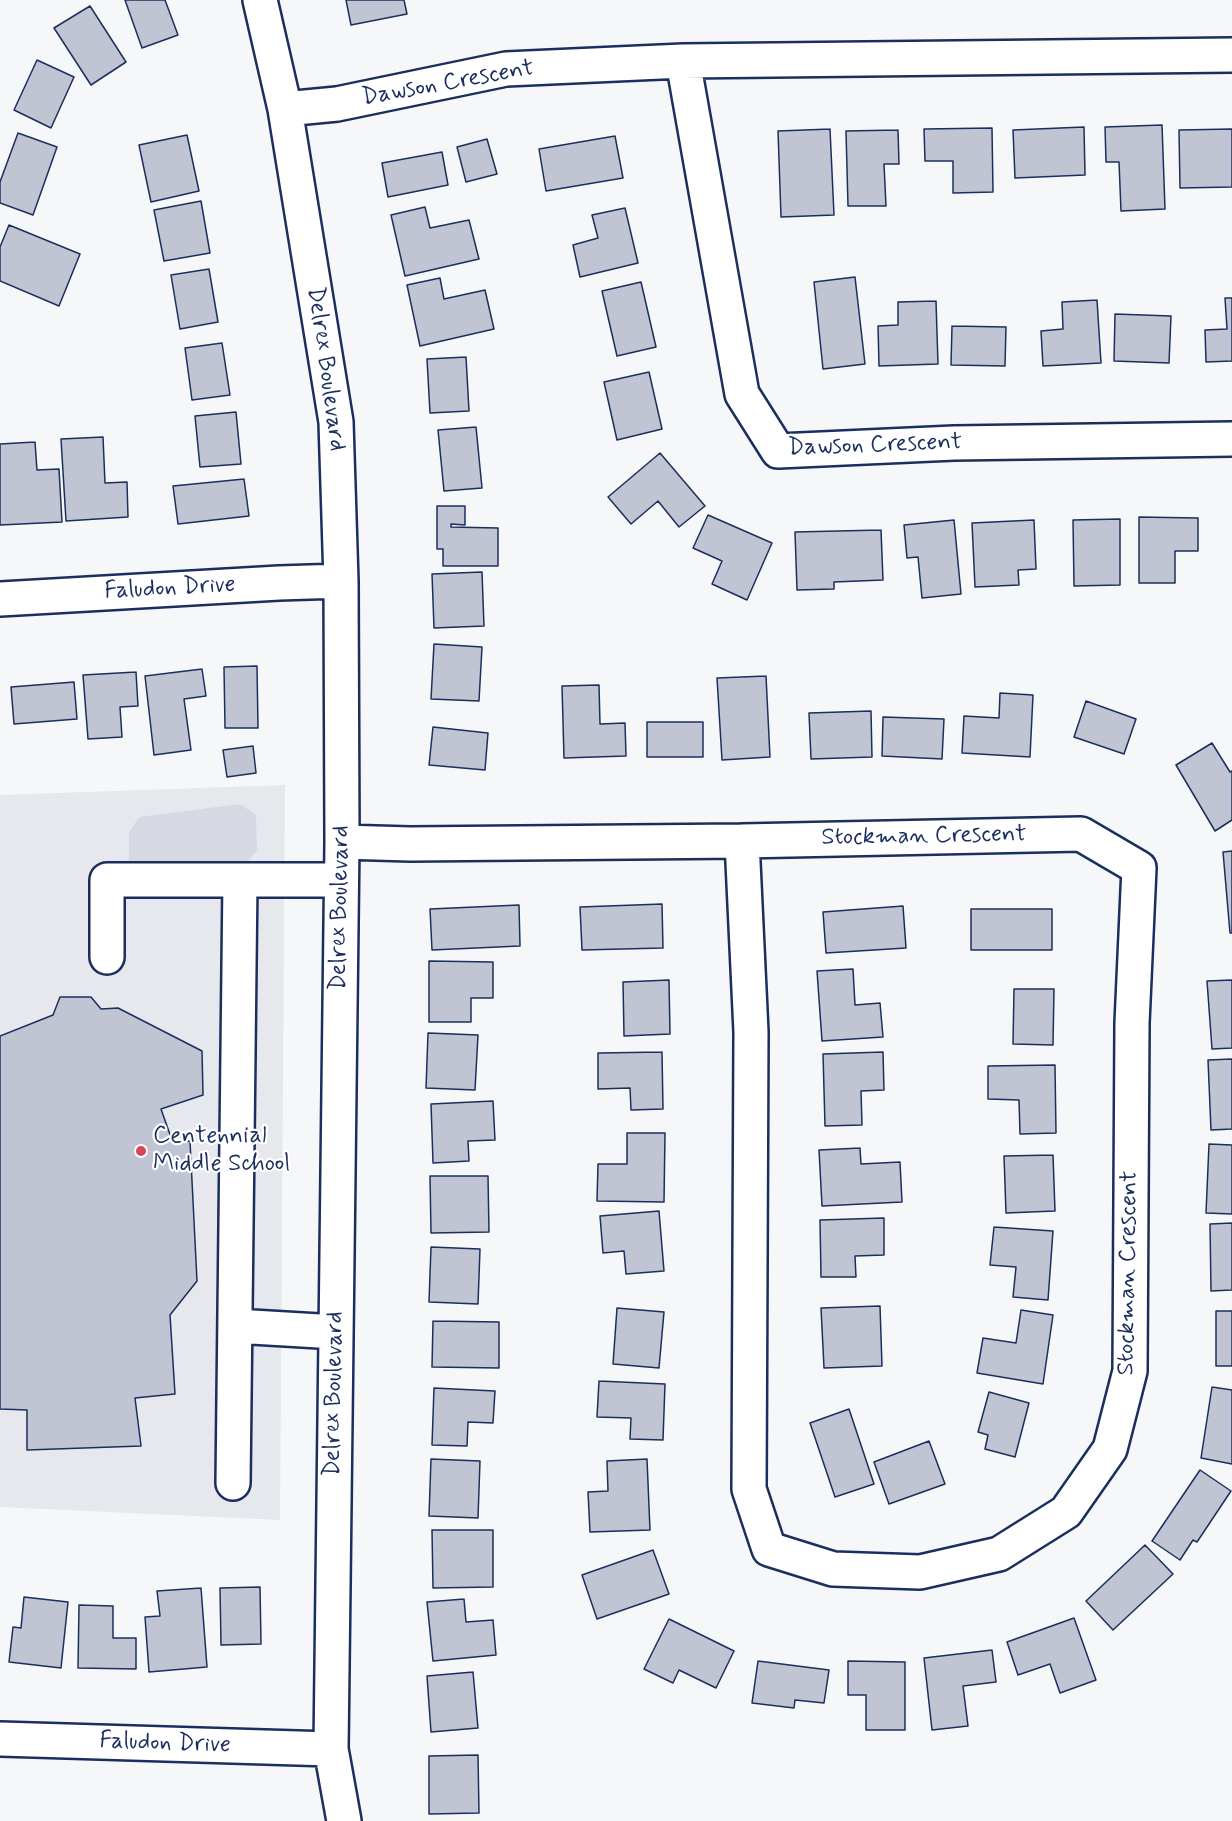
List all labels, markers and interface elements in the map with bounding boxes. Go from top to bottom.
street label: Dawson Crescent [360,55,536,113]
street label: Delrex Boulevard [299,285,351,453]
street label: Dawson Crescent [787,429,963,463]
street label: Faludon Drive [104,571,236,607]
street label: Stockman Crescent [821,821,1027,853]
street label: Delrex Boulevard [325,825,357,991]
place label: Centennial Middle School [153,1123,290,1179]
marker: Centennial Middle School [134,1144,148,1158]
street label: Stockman Crescent [1113,1170,1145,1376]
street label: Delrex Boulevard [319,1311,351,1477]
street label: Faludon Drive [99,1727,231,1761]

